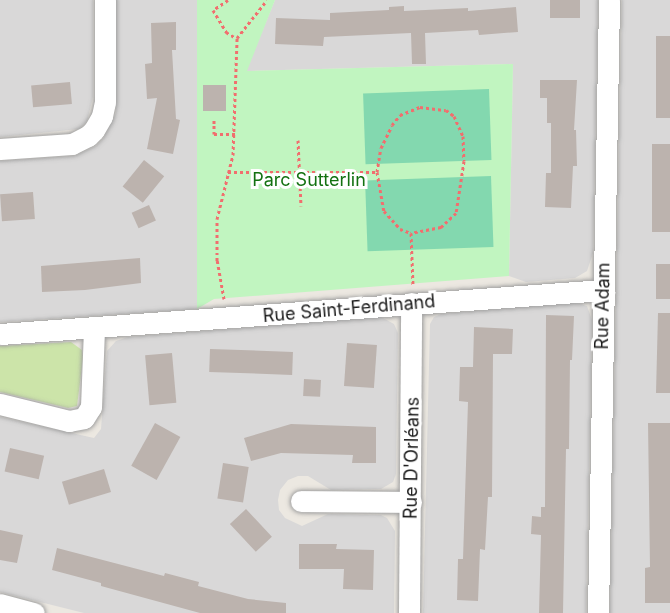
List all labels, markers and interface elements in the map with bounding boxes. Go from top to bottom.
park label: Parc Sutterlin [252,169,366,191]
street label: Rue Adam [591,262,615,350]
street label: Rue Saint-Ferdinand [262,291,436,327]
street label: Rue D'Orléans [400,397,424,519]

